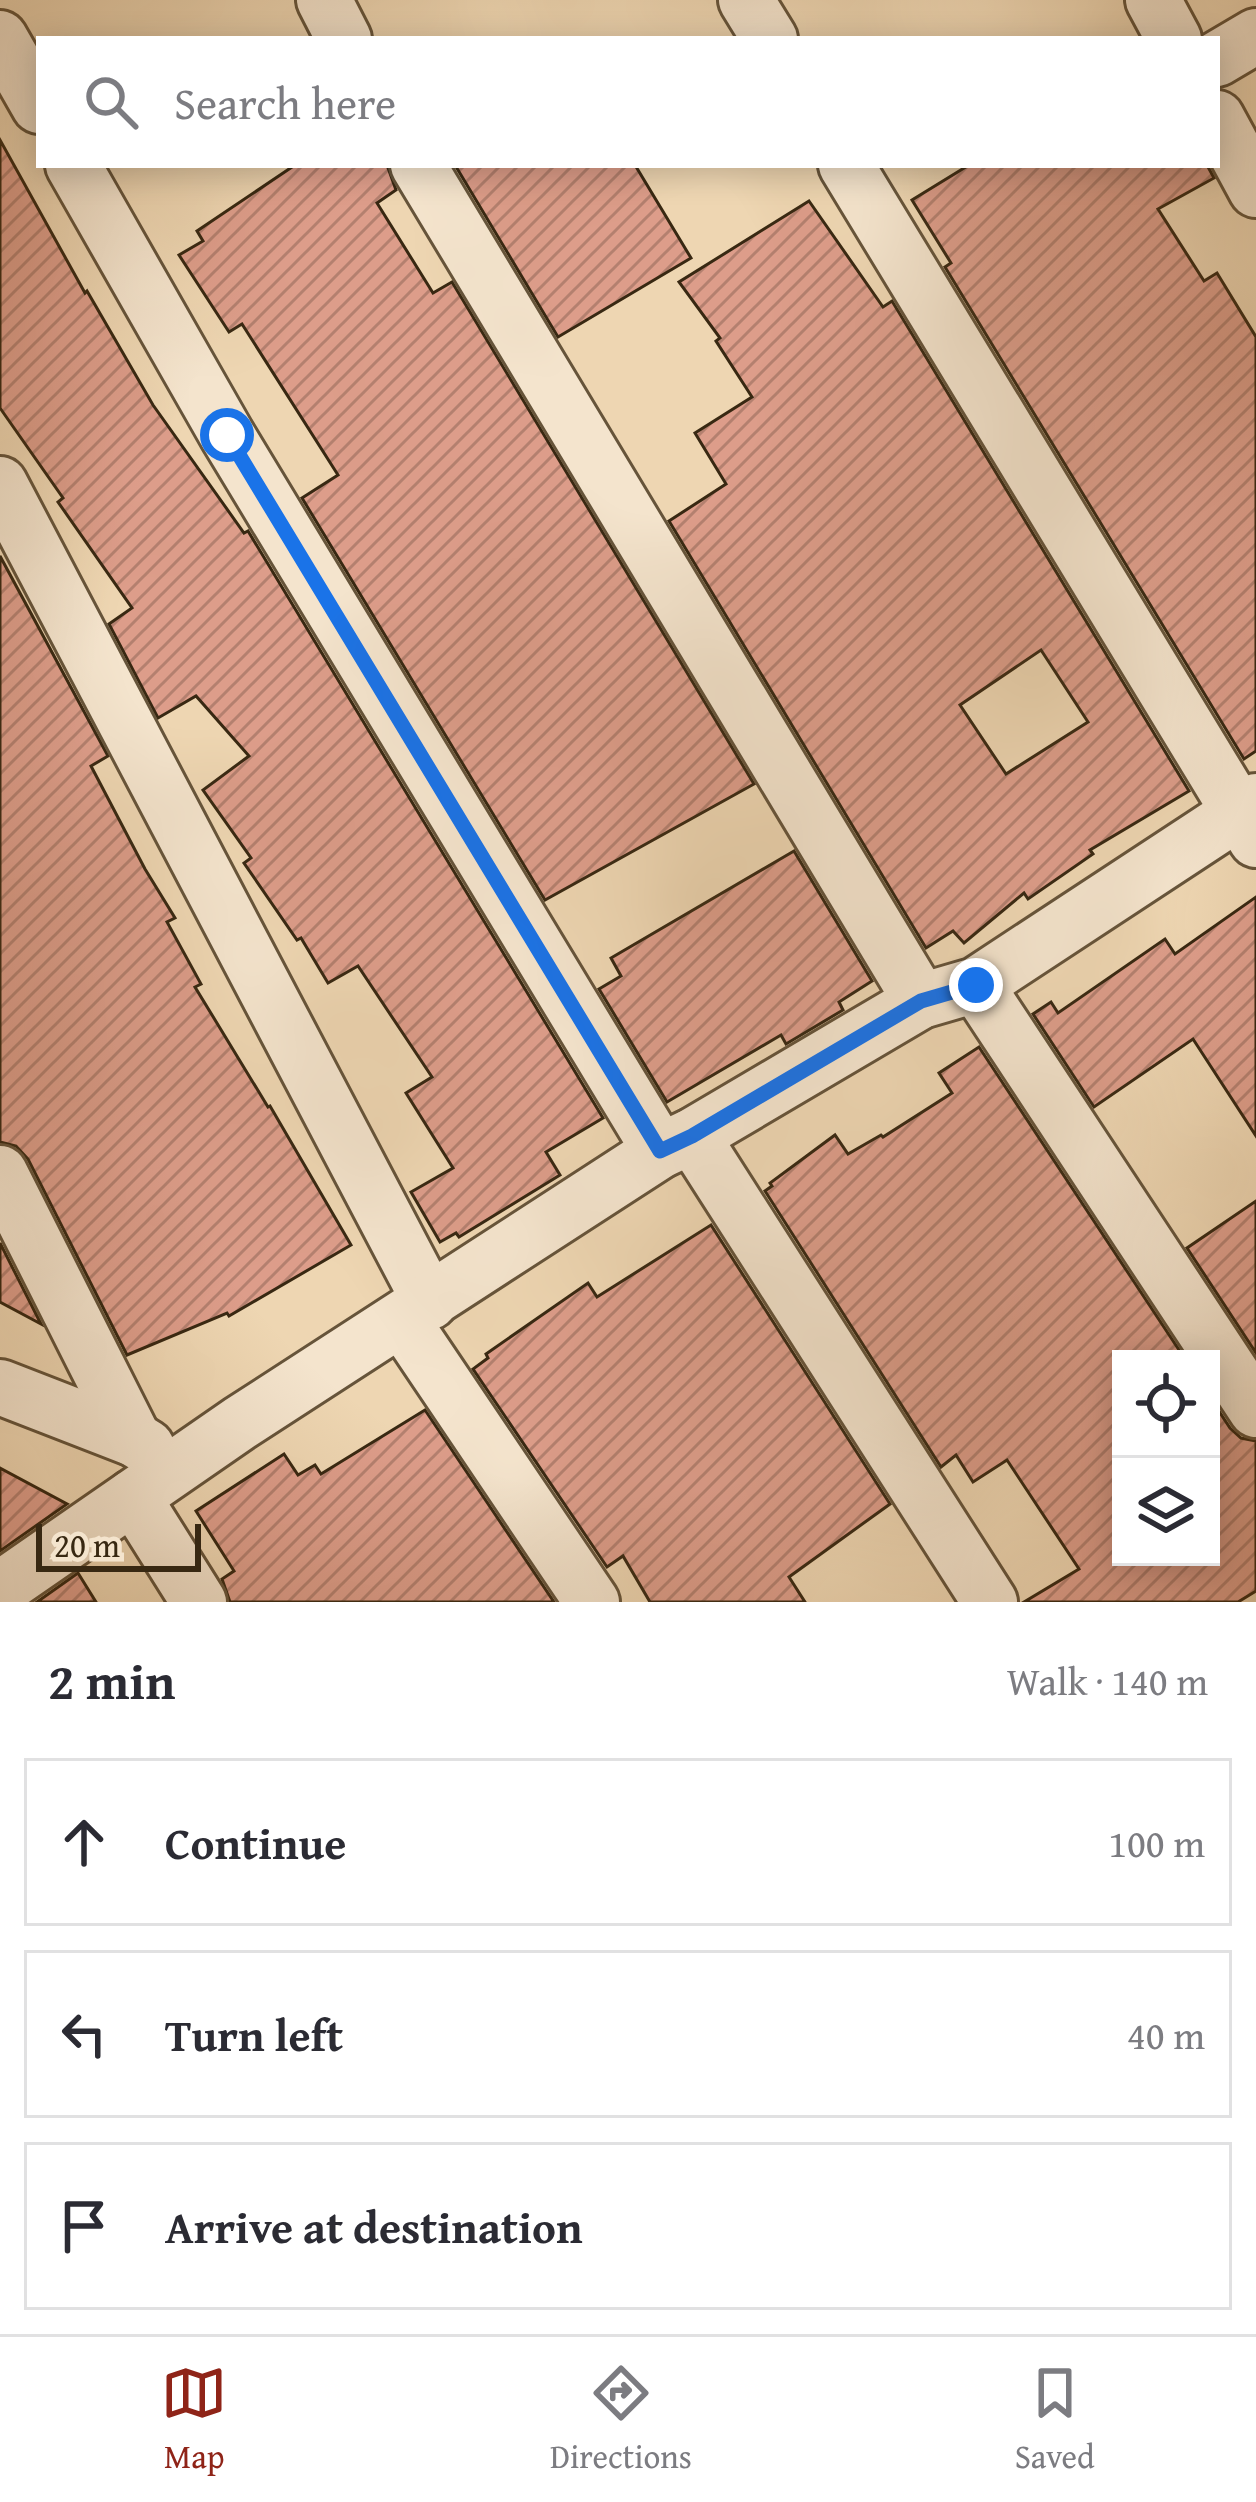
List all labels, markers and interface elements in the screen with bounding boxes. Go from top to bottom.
search box [36,36,1220,168]
icon: search [78,69,144,135]
text: Search here [174,70,396,135]
route start [200,408,254,462]
route end [949,958,1003,1012]
map controls [1112,1350,1220,1566]
button: locate [1112,1350,1220,1458]
button: layers [1112,1458,1220,1566]
scale bar [36,1518,201,1571]
text: 20 m [54,1521,120,1569]
text: 2 min [48,1643,175,1718]
text: Walk · 140 m [1007,1652,1208,1709]
icon: ahead [51,1809,117,1875]
text: Continue [165,1810,346,1875]
text: 100 m [1108,1814,1205,1871]
icon: left [51,2001,117,2067]
text: Turn left [165,2002,343,2067]
text: 40 m [1127,2006,1205,2063]
icon: arrive [51,2193,117,2259]
text: Arrive at destination [165,2194,583,2259]
tab: Map [161,2360,227,2480]
tab: Directions [550,2360,692,2480]
tab: Saved [1015,2360,1095,2480]

